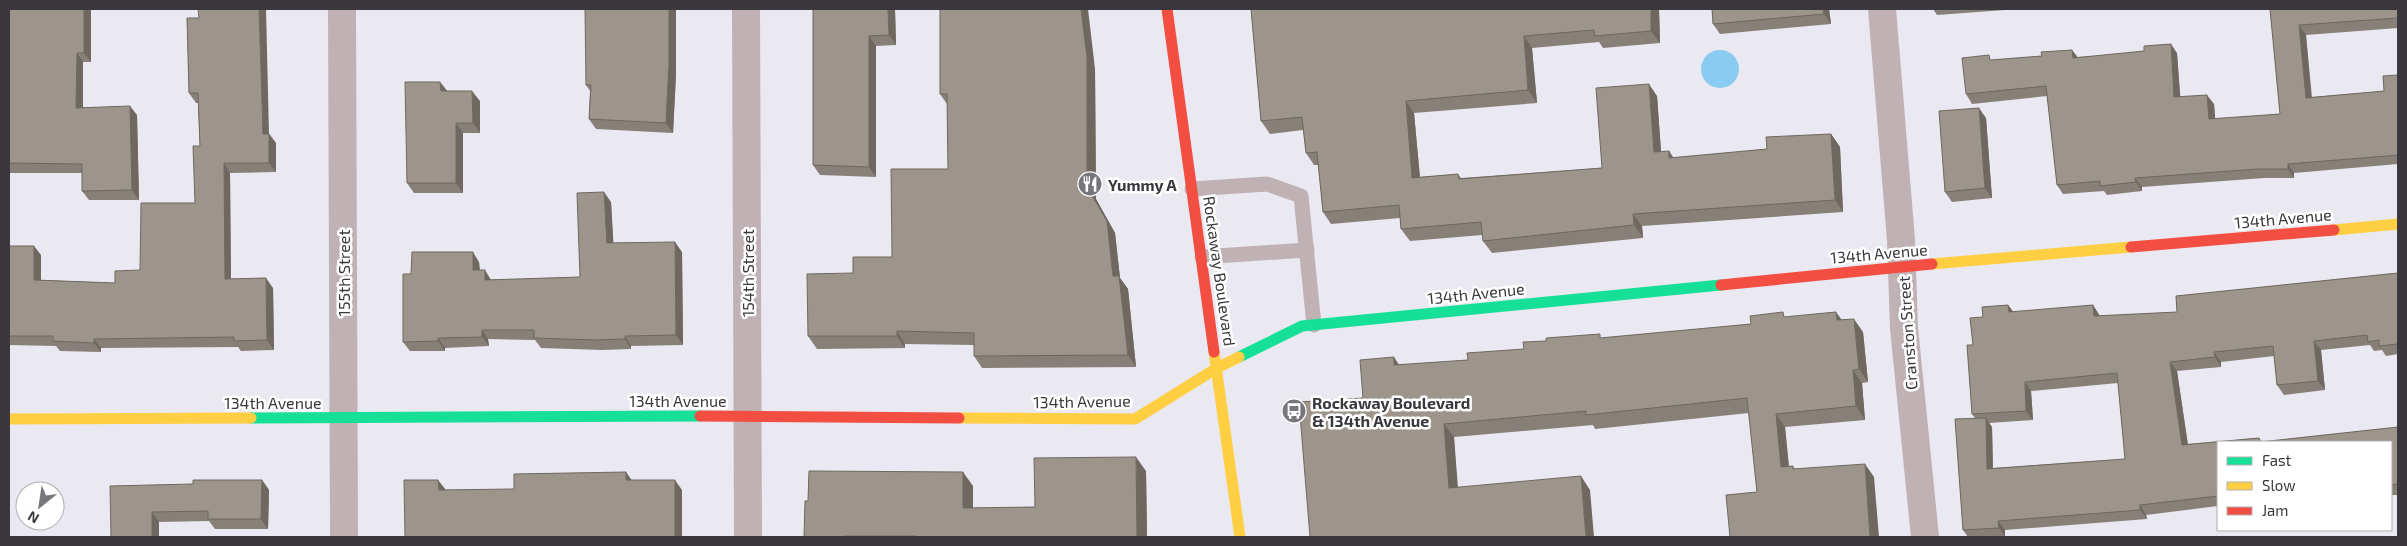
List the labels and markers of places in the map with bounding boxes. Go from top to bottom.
restaurant icon: Yummy A [1077,171,1103,197]
place label: Yummy A [1108,175,1177,195]
place label: Rockaway Boulevard & 134th Avenue [1312,393,1470,430]
bus stop icon: Rockaway Boulevard & 134th Avenue [1281,398,1307,424]

